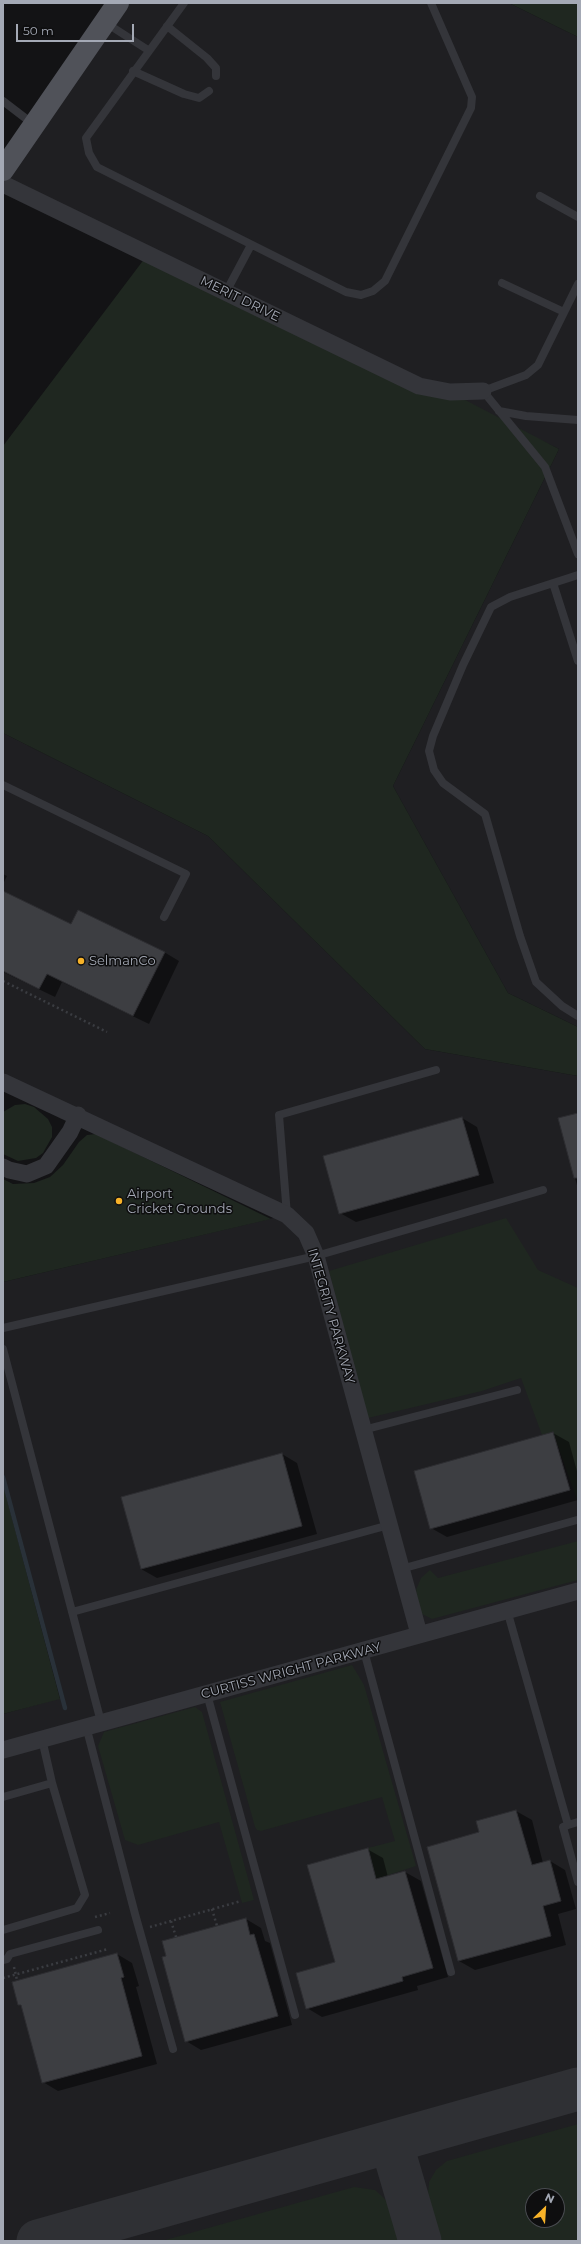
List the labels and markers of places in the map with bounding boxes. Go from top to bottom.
place label: SelmanCo [89,953,156,969]
marker: SelmanCo [76,956,86,966]
place label: Airport Cricket Grounds [127,1186,232,1217]
marker: Airport Cricket Grounds [114,1196,124,1206]

